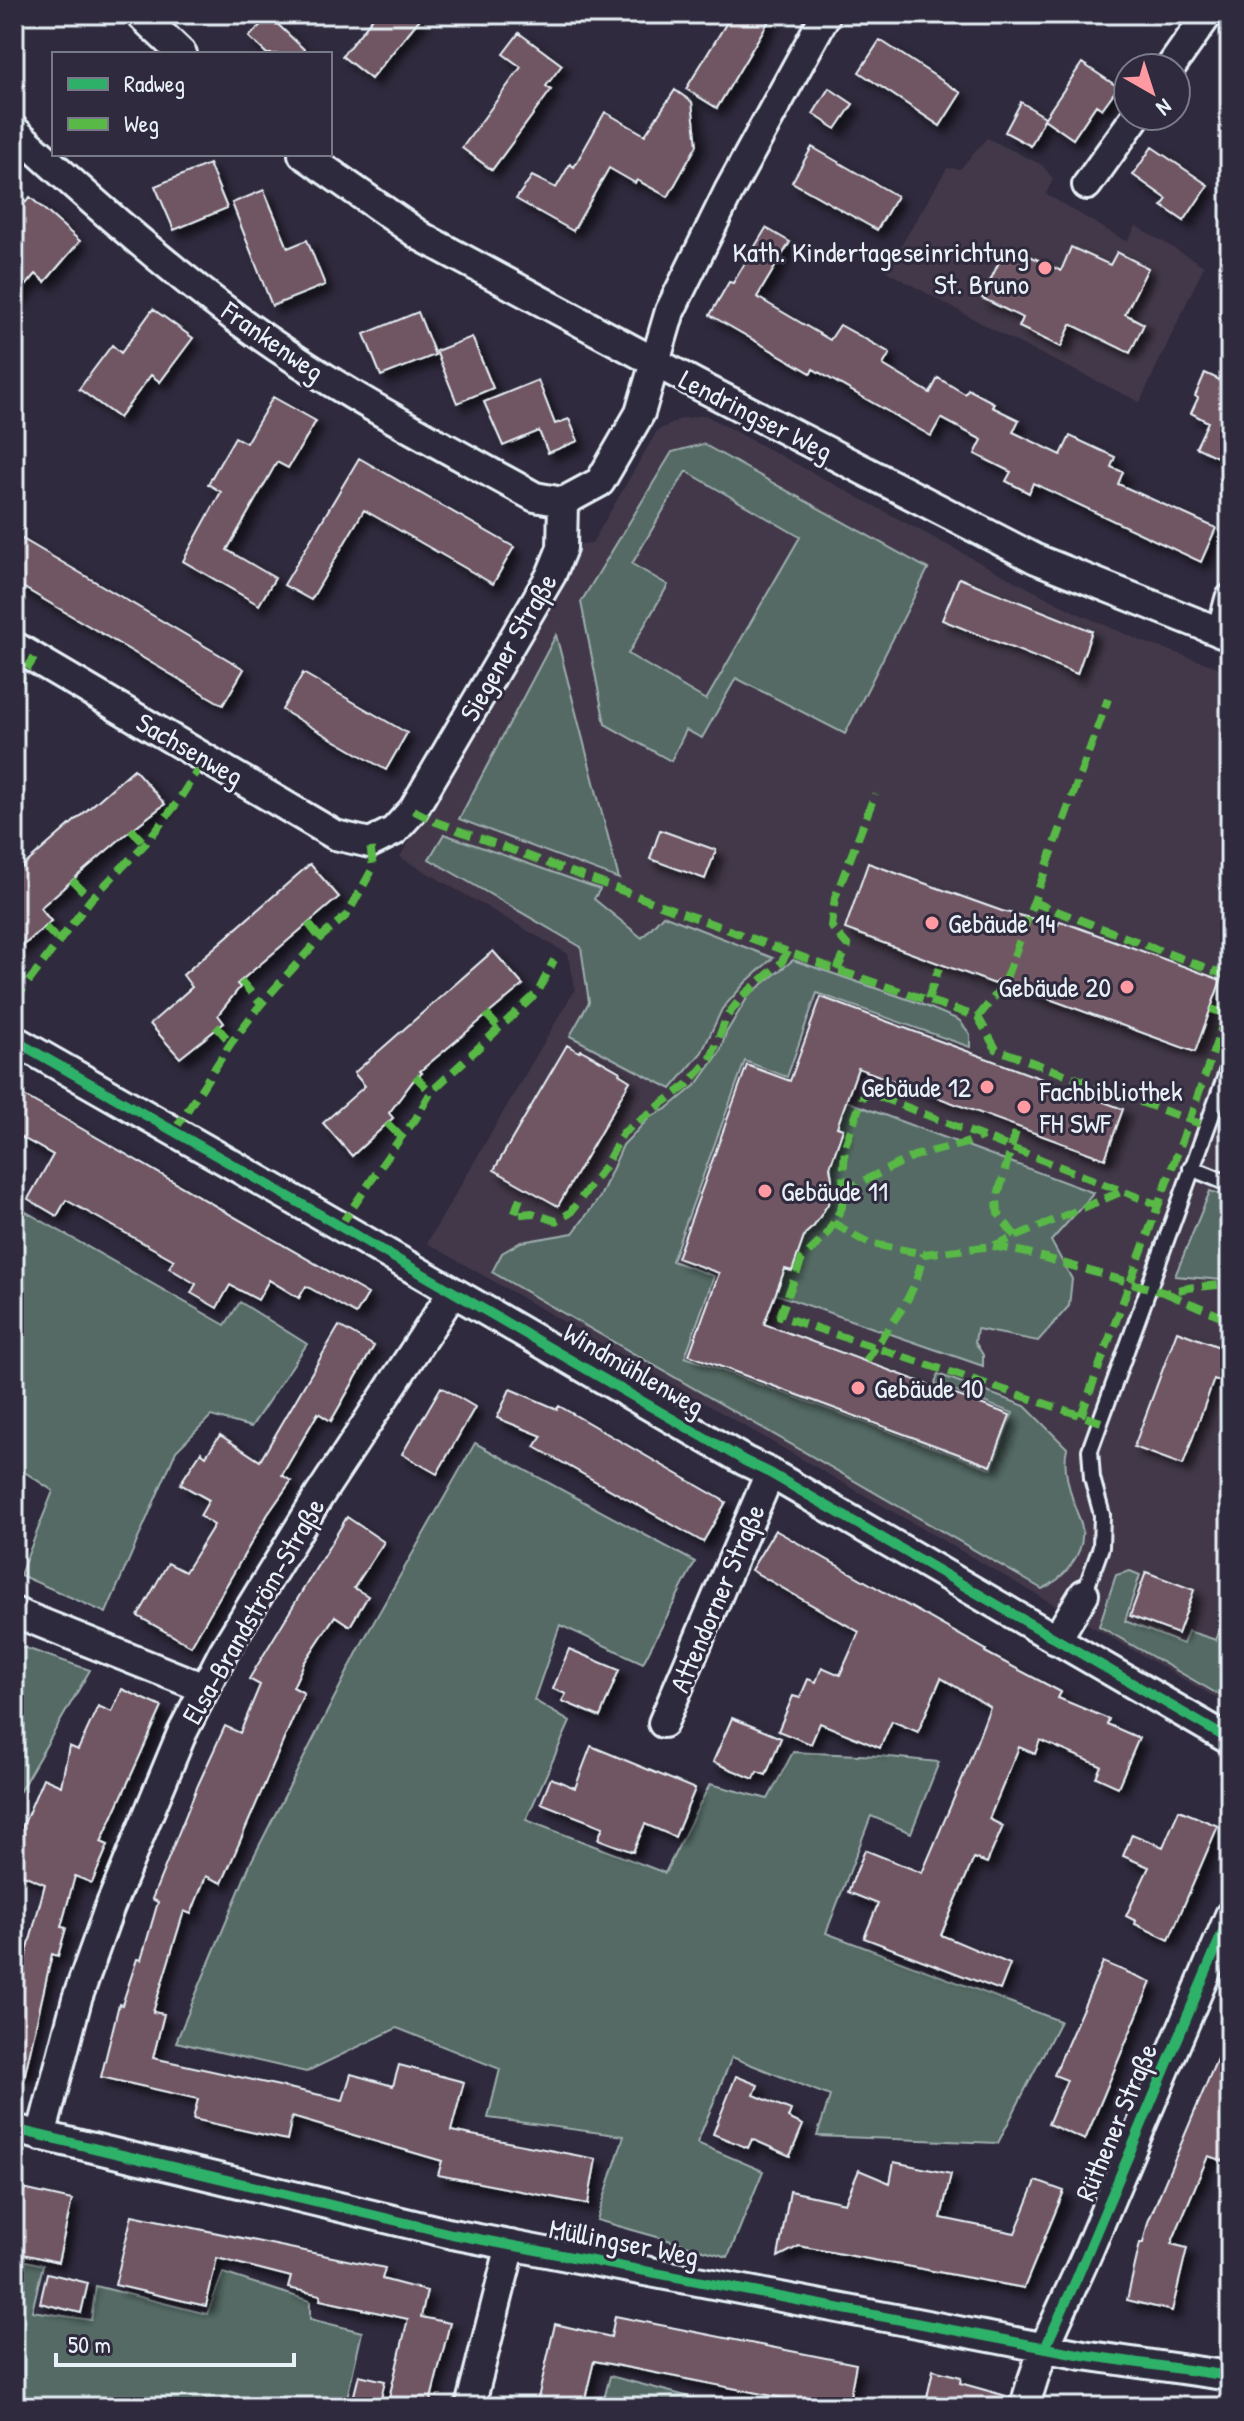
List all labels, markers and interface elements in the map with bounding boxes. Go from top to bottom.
legend [52,52,332,156]
north arrow [1112,52,1192,132]
text: Radweg [124,67,185,99]
text: N [1150,92,1179,123]
text: Weg [124,107,159,139]
place label: Kath. Kindertageseinrichtung St. Bruno [732,233,1029,303]
marker: Kath. Kindertageseinrichtung St. Bruno [1036,259,1054,277]
street label: Frankenweg [213,291,332,390]
street label: Lendringser Weg [673,360,839,470]
street label: Siegener Straße [450,566,566,728]
street label: Sachsenweg [130,703,250,795]
place label: Gebäude 14 [948,904,1055,942]
marker: Gebäude 14 [923,914,941,932]
place label: Gebäude 20 [999,968,1111,1006]
marker: Gebäude 20 [1118,978,1136,996]
place label: Gebäude 12 [861,1068,971,1106]
place label: Fachbibliothek FH SWF [1039,1072,1183,1142]
marker: Gebäude 12 [978,1078,996,1096]
marker: Fachbibliothek FH SWF [1015,1098,1033,1116]
place label: Gebäude 11 [781,1172,888,1210]
marker: Gebäude 11 [756,1182,774,1200]
street label: Windmühlenweg [557,1313,711,1425]
place label: Gebäude 10 [874,1369,984,1407]
marker: Gebäude 10 [849,1379,867,1397]
street label: Elsa-Brandström-Straße [173,1491,333,1731]
street label: Attendorner Straße [660,1498,774,1698]
street label: Rüthener Straße [1066,2037,1166,2207]
street label: Müllingser Weg [546,2209,702,2275]
scale bar [56,2317,294,2367]
text: 50 m [68,2328,111,2360]

